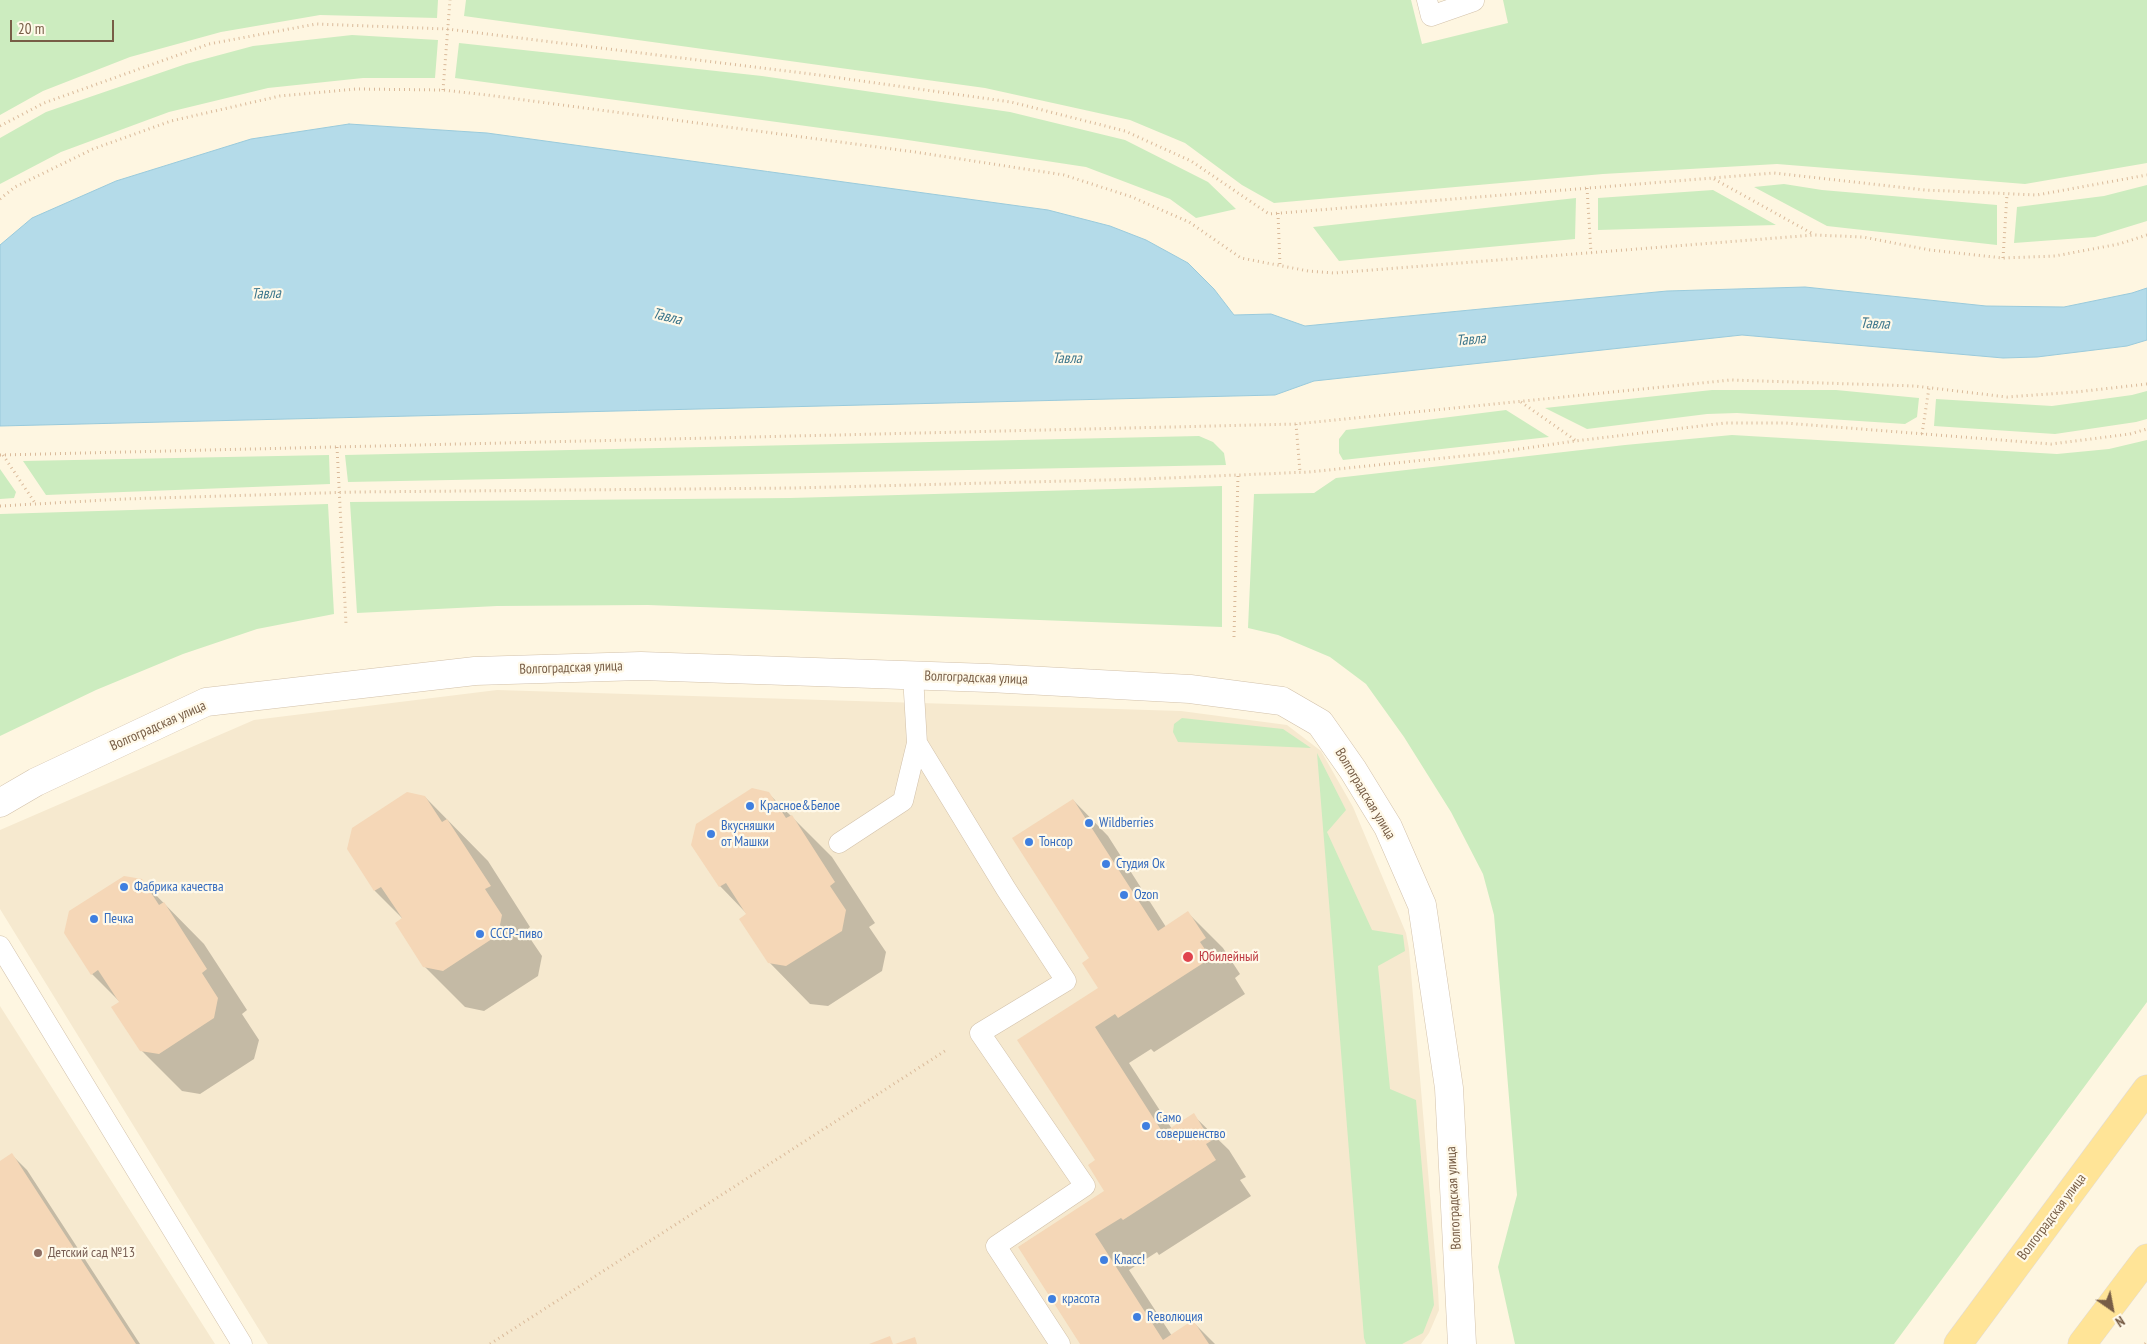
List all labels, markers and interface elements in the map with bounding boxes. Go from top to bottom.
scale bar [12,10,116,42]
text: 20 m [18,19,44,38]
water label: Тавла [251,284,281,304]
water label: Тавла [651,305,683,329]
water label: Тавла [1860,314,1890,334]
water label: Тавла [1456,330,1486,350]
water label: Тавла [1052,350,1082,368]
street label: Волгоградская улица [519,658,623,678]
street label: Волгоградская улица [924,668,1028,688]
street label: Волгоградская улица [107,697,209,755]
street label: Волгоградская улица [1331,745,1399,843]
place label: Красное&Белое [760,798,840,814]
marker: Красное&Белое [744,800,756,812]
place label: Wildberries [1099,815,1154,831]
marker: Wildberries [1083,817,1095,829]
place label: Вкусняшки от Машки [721,818,775,850]
marker: Вкусняшки от Машки [705,828,717,840]
place label: Тонсор [1039,834,1073,850]
marker: Тонсор [1023,836,1035,848]
place label: Студия Ок [1116,856,1165,872]
marker: Студия Ок [1100,858,1112,870]
place label: Фабрика качества [134,879,224,895]
marker: Фабрика качества [118,881,130,893]
place label: Ozon [1134,887,1159,903]
marker: Ozon [1118,889,1130,901]
place label: Печка [104,911,134,927]
marker: Печка [88,913,100,925]
place label: СССР-пиво [490,926,543,942]
marker: СССР-пиво [474,928,486,940]
place label: Юбилейный [1199,949,1259,965]
marker: Юбилейный [1181,950,1195,964]
place label: Само совершенство [1156,1110,1225,1142]
marker: Само совершенство [1140,1120,1152,1132]
street label: Волгоградская улица [1443,1146,1465,1250]
street label: Волгоградская улица [2014,1171,2090,1263]
place label: Детский сад №13 [48,1245,135,1261]
marker: Детский сад №13 [32,1247,44,1259]
place label: Класс! [1114,1252,1145,1268]
marker: Класс! [1098,1254,1110,1266]
north arrow [2087,1284,2137,1334]
place label: красота [1062,1291,1100,1307]
marker: красота [1046,1293,1058,1305]
place label: Rеволюция [1147,1309,1203,1325]
marker: Rеволюция [1131,1311,1143,1323]
text: N [2112,1312,2128,1331]

